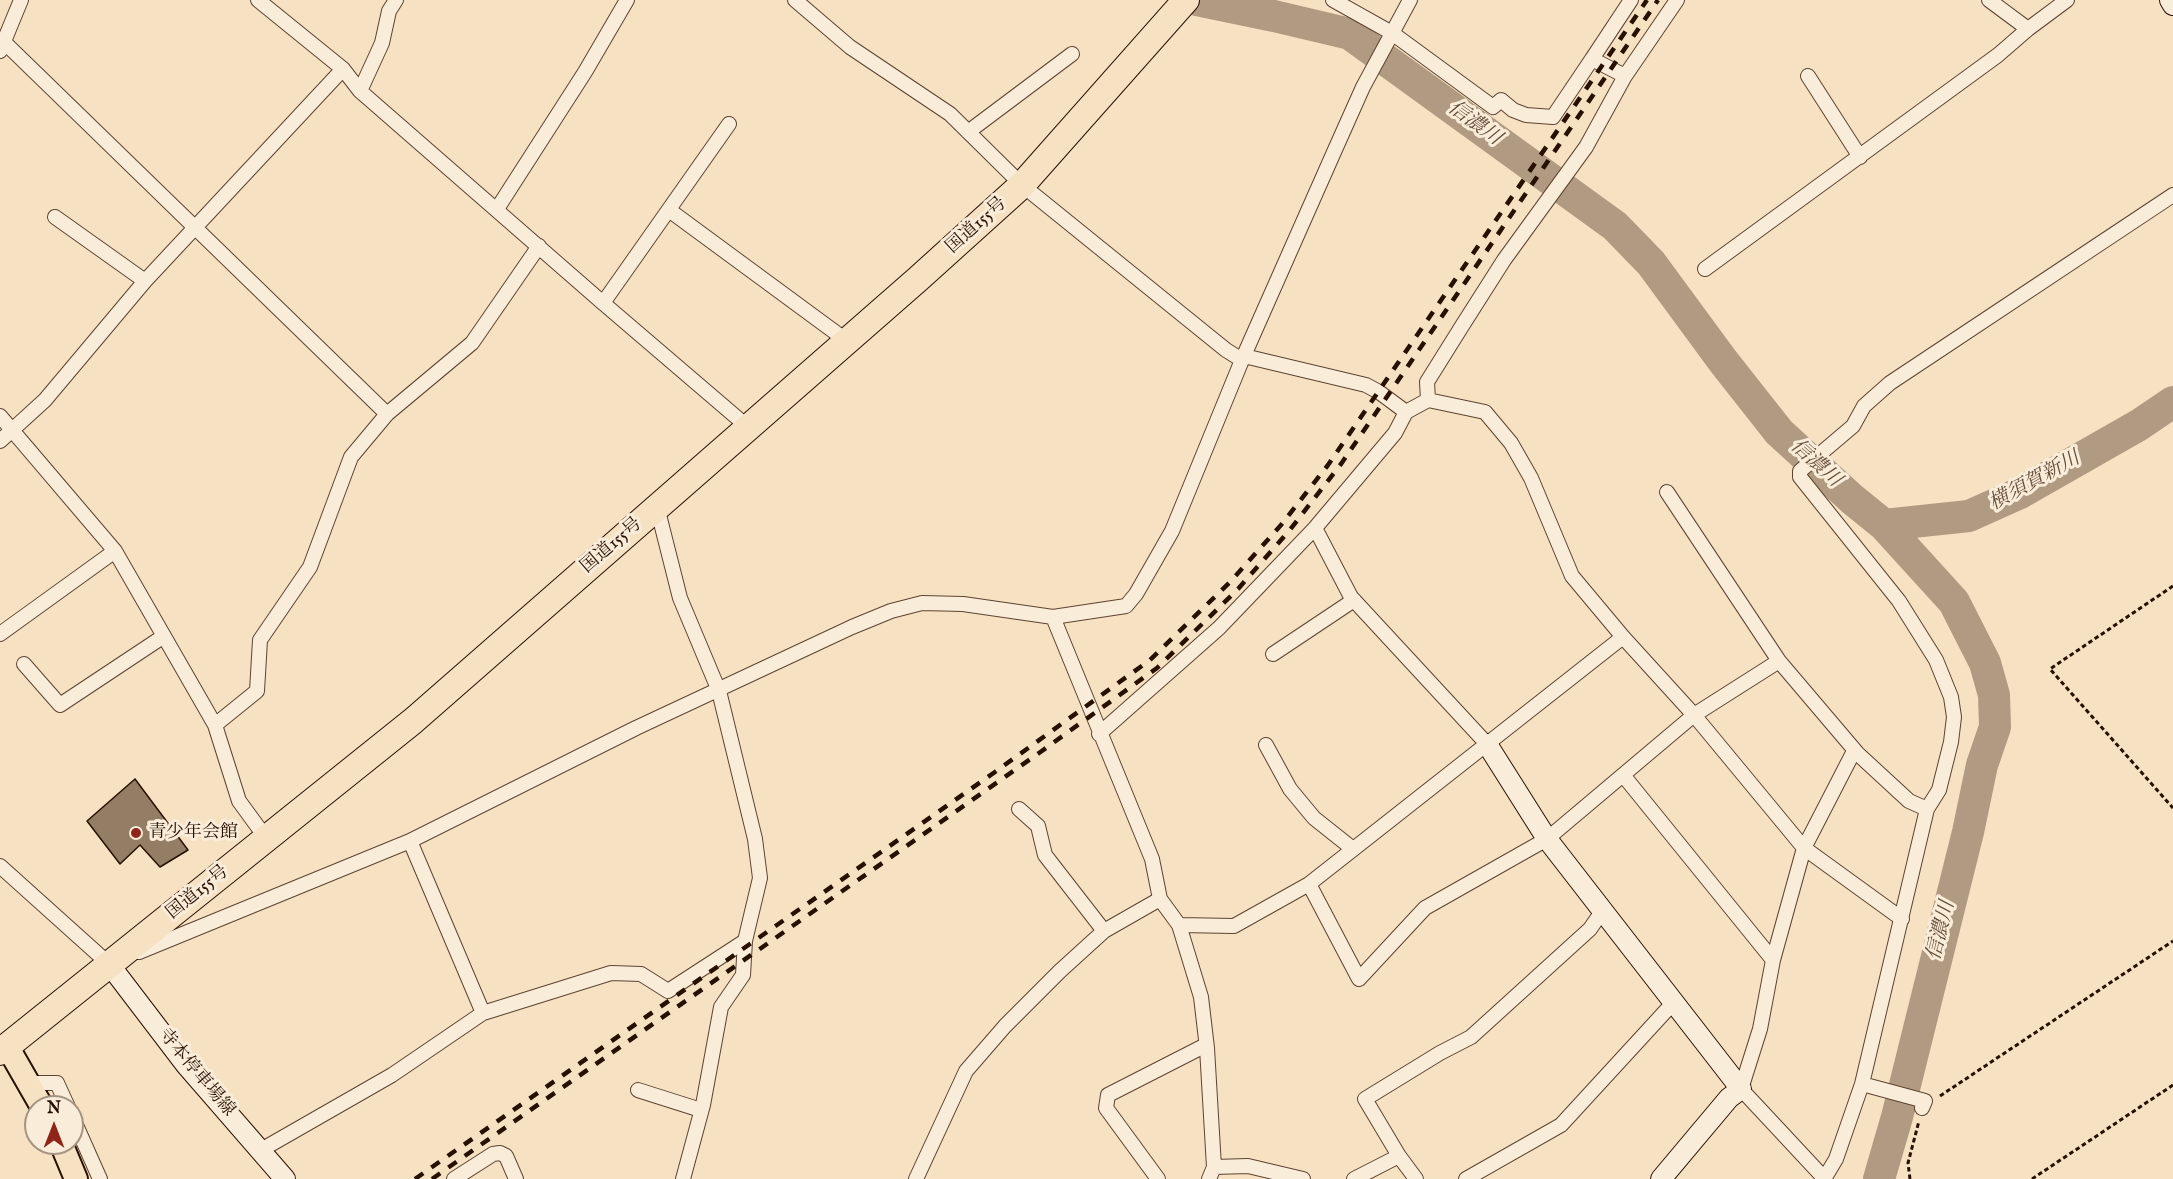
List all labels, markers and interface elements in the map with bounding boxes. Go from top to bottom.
water label: 信濃川 [1443,97,1505,151]
street label: 国道155号 [942,193,1012,259]
water label: 信濃川 [1785,435,1845,493]
water label: 横須賀新川 [1985,447,2085,517]
street label: 国道155号 [577,514,647,578]
place label: 青少年会館 [148,822,238,844]
marker: 青少年会館 [129,826,143,840]
street label: 国道155号 [163,861,233,925]
water label: 信濃川 [1923,899,1961,963]
street label: 寺本停車場線 [153,1025,239,1121]
north arrow [24,1095,84,1155]
text: N [47,1099,61,1119]

